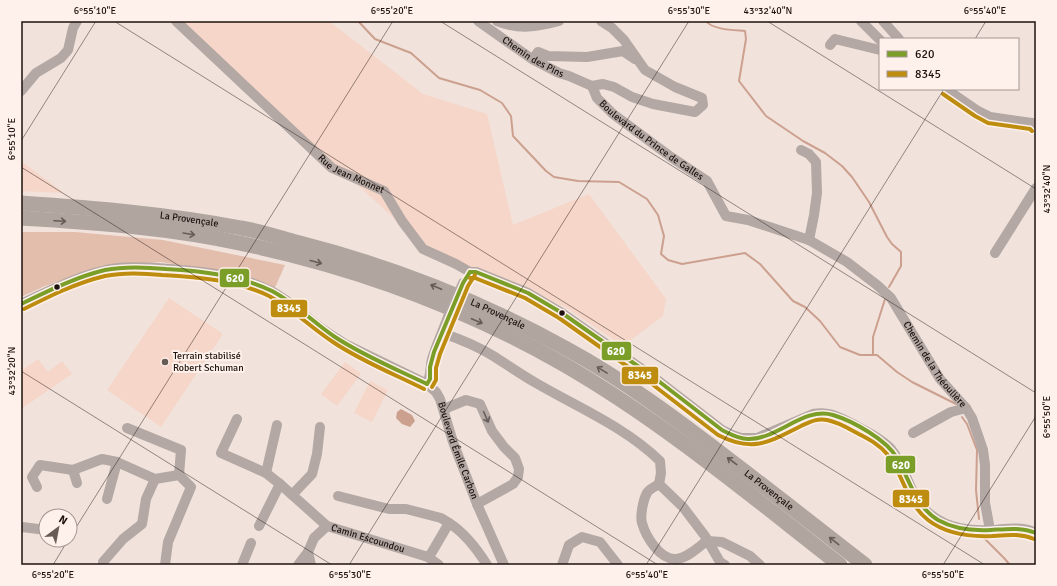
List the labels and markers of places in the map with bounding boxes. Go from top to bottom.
unlabelled marker [52,282,62,292]
unlabelled marker [557,308,567,318]
place label: Terrain stabilisé Robert Schuman [173,350,244,374]
marker: Terrain stabilisé Robert Schuman [160,357,170,367]

